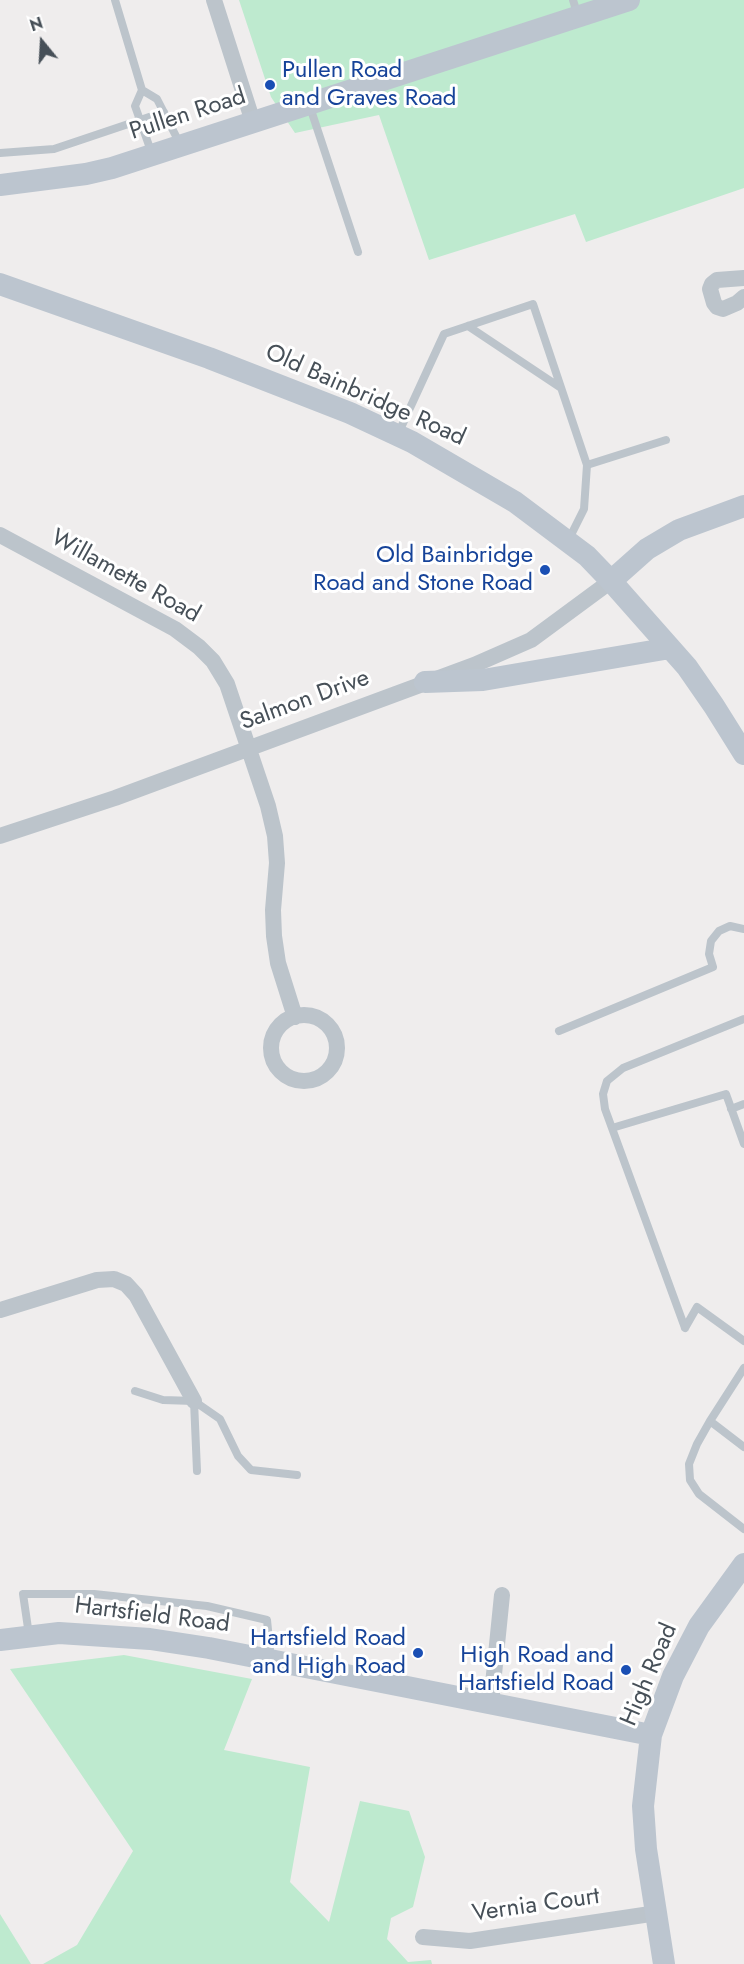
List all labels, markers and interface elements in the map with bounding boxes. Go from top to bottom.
north arrow [12,12,72,72]
text: N [27,12,46,37]
place label: Pullen Road and Graves Road [282,57,456,113]
marker: Pullen Road and Graves Road [263,78,277,92]
street label: Pullen Road [126,83,250,147]
street label: Old Bainbridge Road [260,339,470,453]
street label: Willamette Road [45,524,205,630]
place label: Old Bainbridge Road and Stone Road [313,542,533,598]
marker: Old Bainbridge Road and Stone Road [538,563,552,577]
street label: Salmon Drive [237,664,373,738]
street label: Hartsfield Road [73,1592,231,1640]
street label: High Road [616,1619,684,1731]
place label: Hartsfield Road and High Road [250,1625,406,1681]
place label: High Road and Hartsfield Road [458,1642,614,1698]
marker: Hartsfield Road and High Road [411,1646,425,1660]
marker: High Road and Hartsfield Road [619,1663,633,1677]
street label: Vernia Court [471,1883,601,1929]

